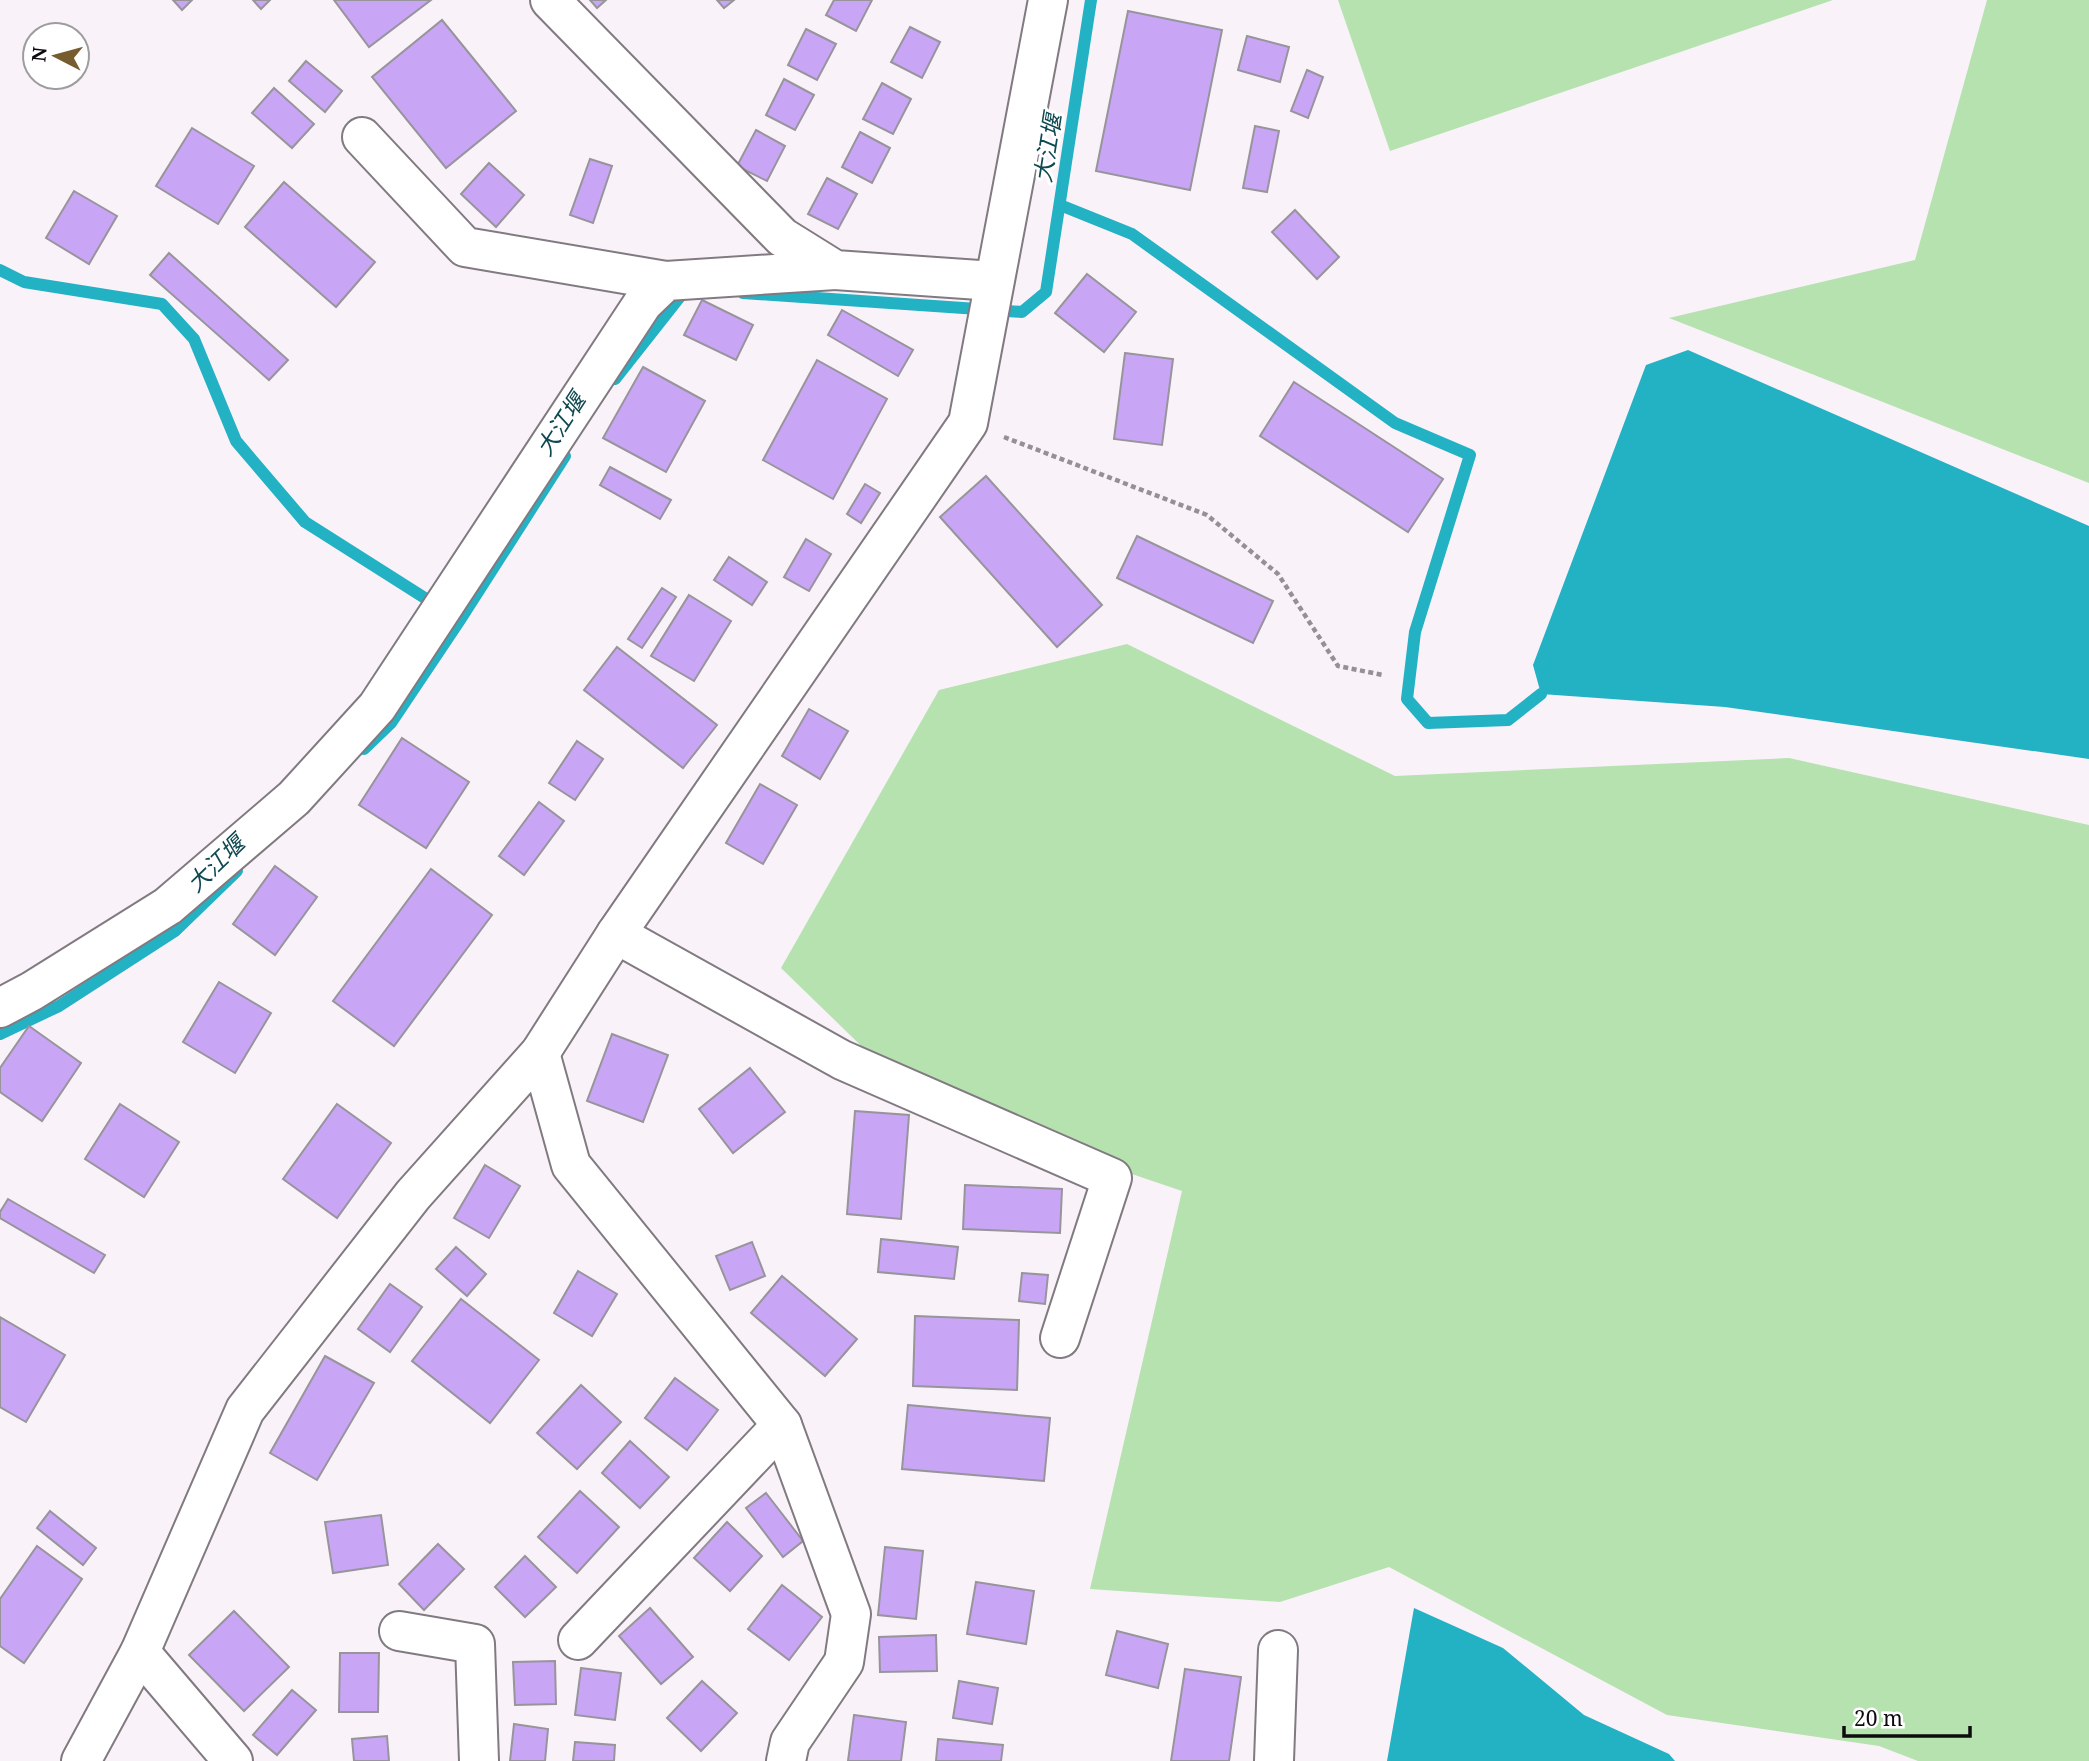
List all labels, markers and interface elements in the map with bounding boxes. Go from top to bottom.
north arrow [21,21,91,91]
text: N [25,45,53,63]
water label: 大江堰 [1026,107,1069,185]
water label: 大江堰 [528,383,594,462]
water label: 大江堰 [179,825,254,898]
scale bar [1844,1694,1970,1738]
text: 20 m [1854,1704,1903,1732]

